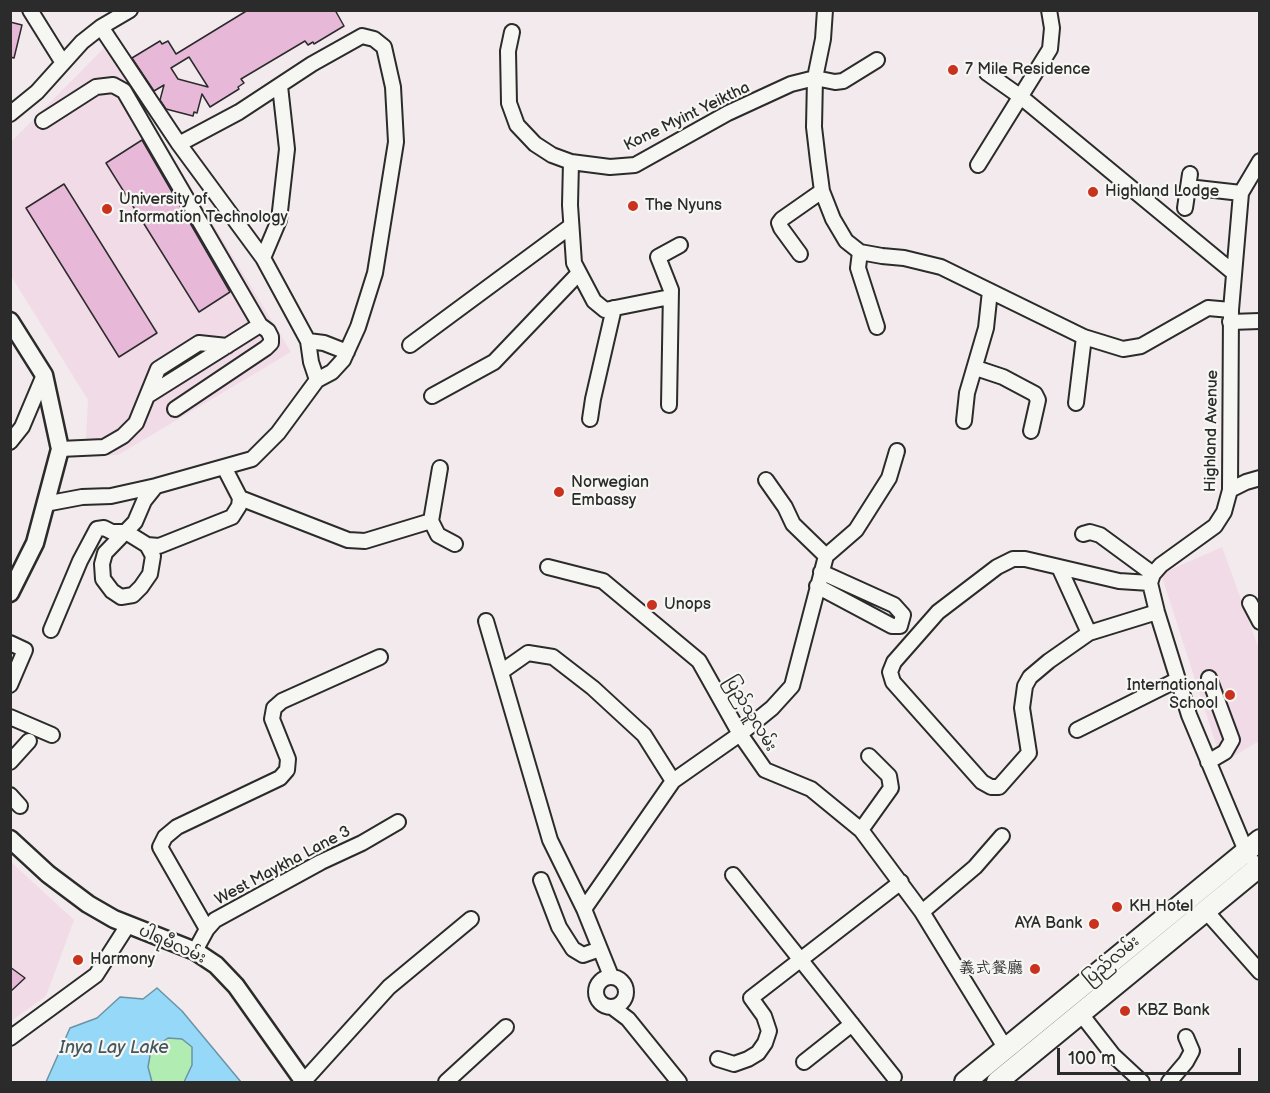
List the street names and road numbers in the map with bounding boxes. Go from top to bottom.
street label: Kone Myint Yeiktha [621,78,753,156]
street label: Highland Avenue [1201,370,1223,492]
street label: ပြည်သူလမ်း [720,673,780,755]
street label: West Maykha Lane 3 [212,822,354,910]
street label: ပါရမီလမ်း [136,922,208,968]
street label: ပြည်လမ်း [1080,932,1144,990]

